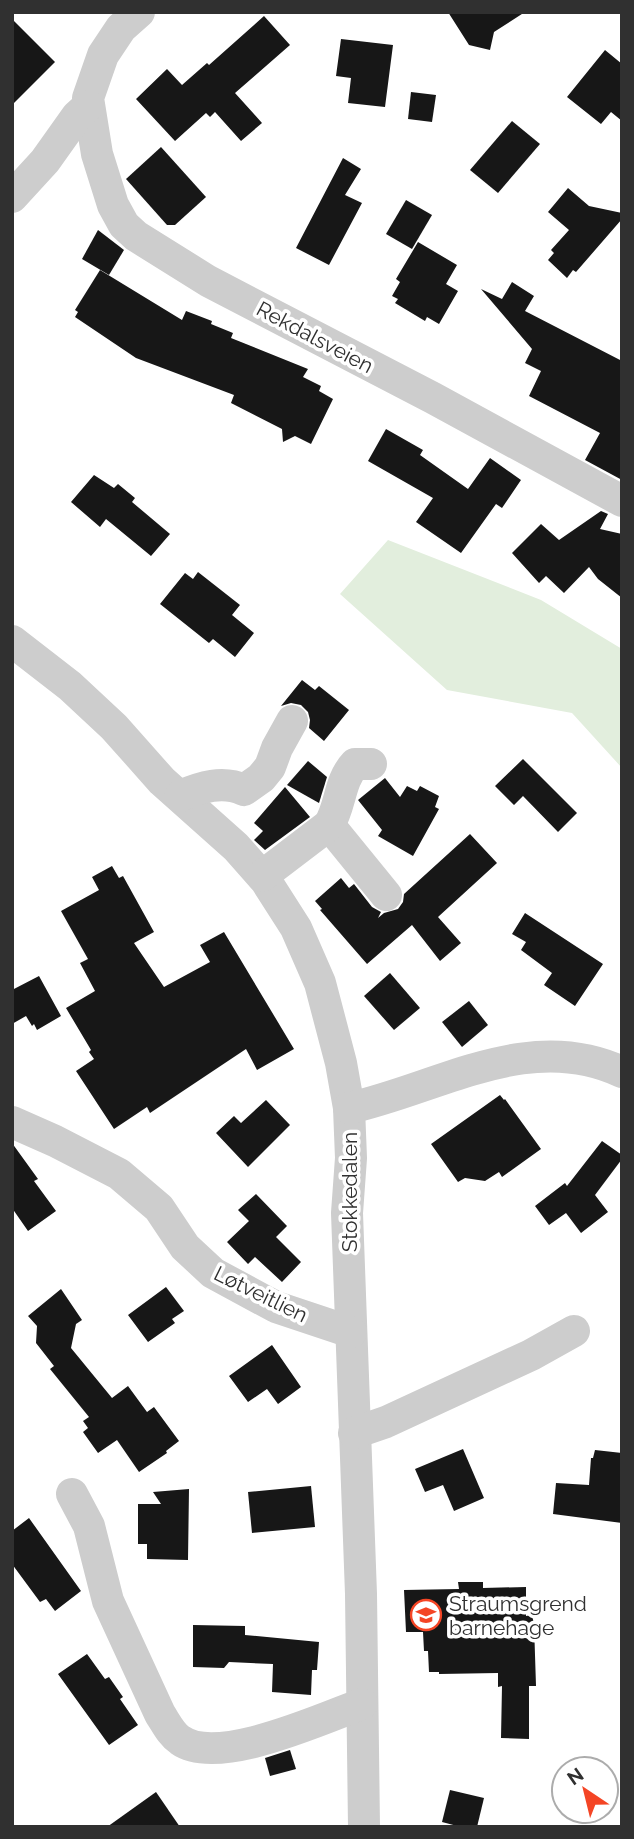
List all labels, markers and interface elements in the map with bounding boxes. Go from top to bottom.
street label: Rekdalsveien [252,296,378,378]
street label: Stokkedalen [337,1132,362,1252]
street label: Løtveitlien [210,1261,312,1327]
place label: Straumsgrend barnehage [449,1591,587,1640]
school or university icon: Straumsgrend barnehage [409,1598,443,1632]
north arrow [550,1755,620,1825]
text: N [563,1763,587,1789]

